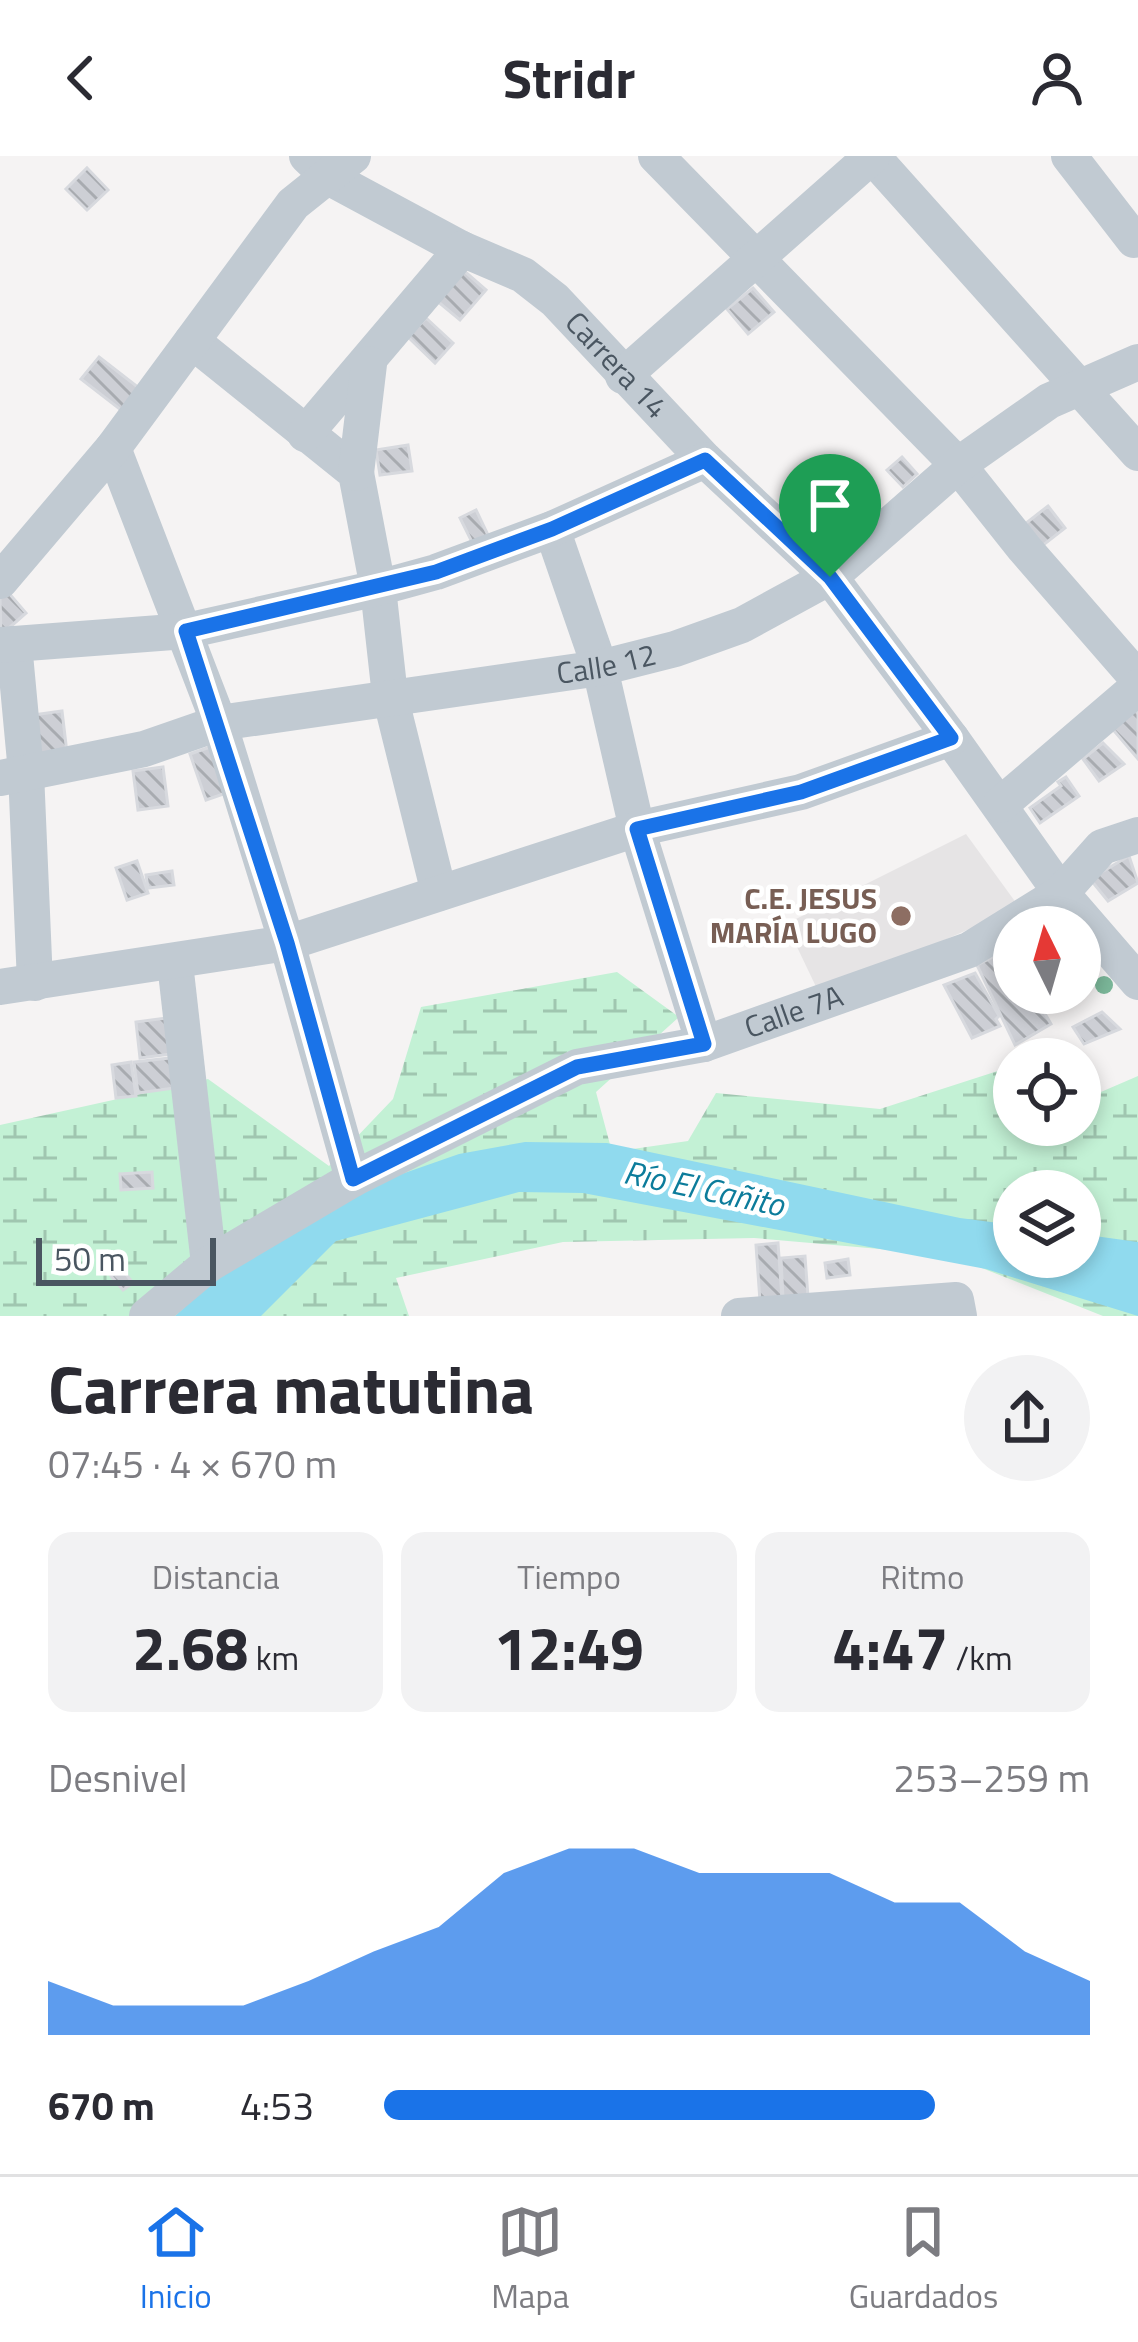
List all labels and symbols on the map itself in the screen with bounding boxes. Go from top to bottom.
street label: Carrera 14 [555,300,679,429]
pin [779,454,881,577]
street label: Calle 12 [553,631,661,696]
place label: C.E. JESUS MARÍA LUGO [710,875,877,955]
marker: C.E. JESUS MARÍA LUGO [888,903,914,929]
north arrow [993,906,1101,1014]
street label: Calle 7A [738,972,849,1050]
water label: Río El Cañito [619,1147,790,1230]
scale bar [36,1232,216,1285]

